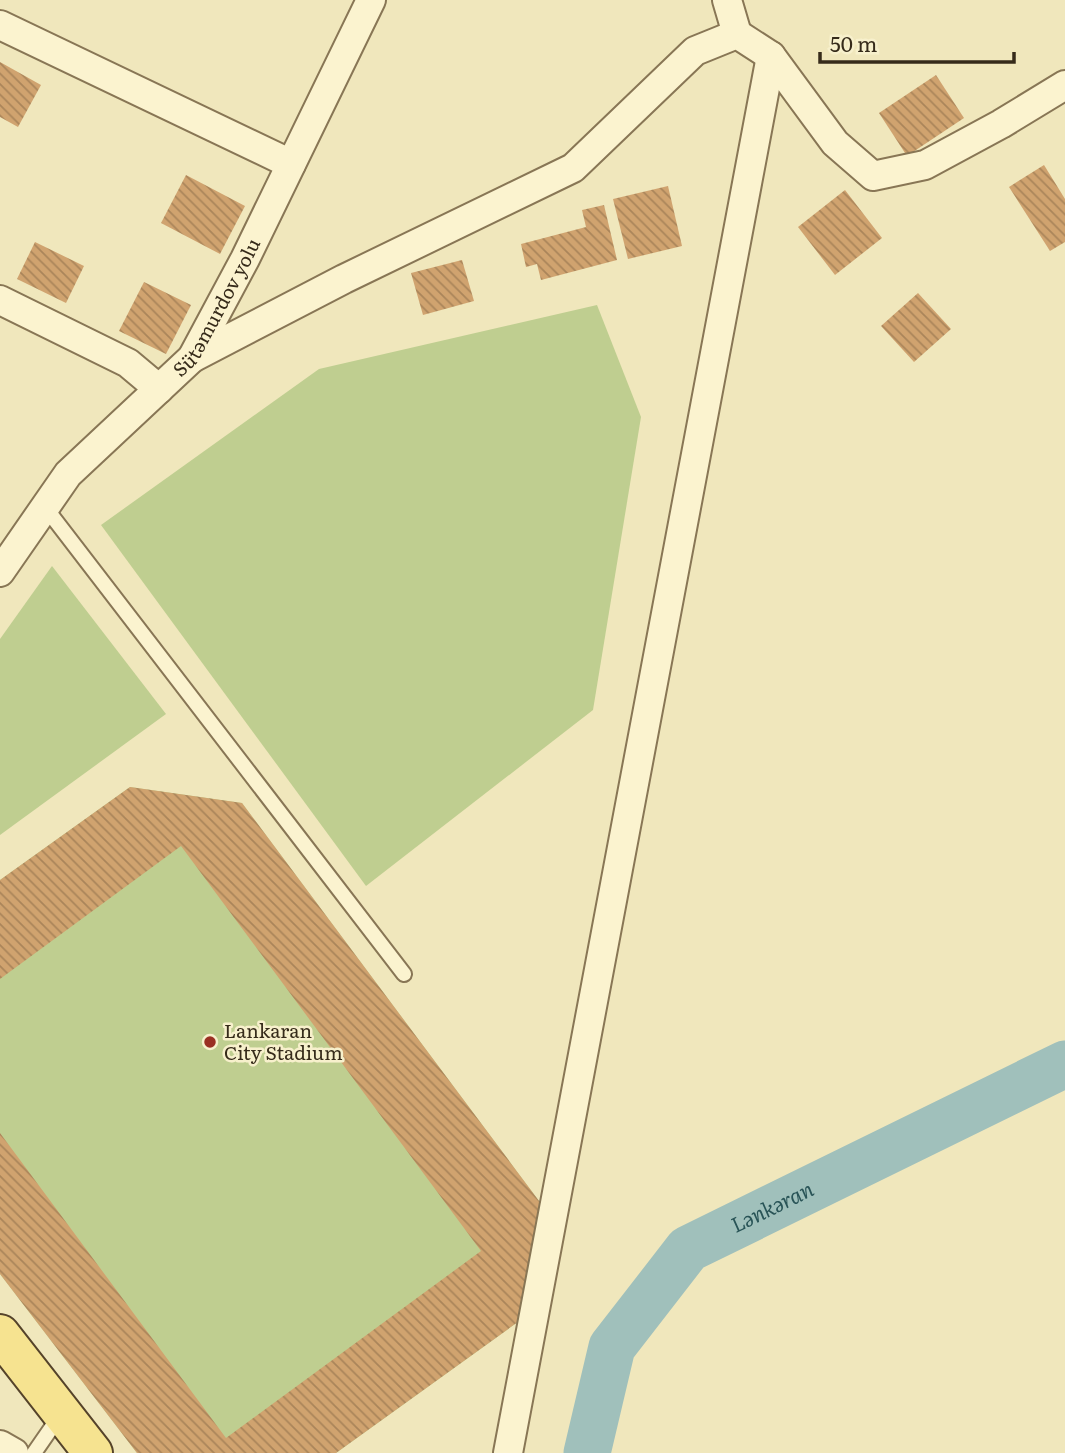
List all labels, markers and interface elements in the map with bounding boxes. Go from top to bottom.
scale bar [820,21,1014,65]
text: 50 m [830,27,877,58]
street label: Sütəmurdov yolu [166,233,266,383]
place label: Lankaran City Stadium [224,1016,343,1066]
marker: Lankaran City Stadium [202,1034,218,1050]
water label: Lənkəran [725,1172,818,1239]

